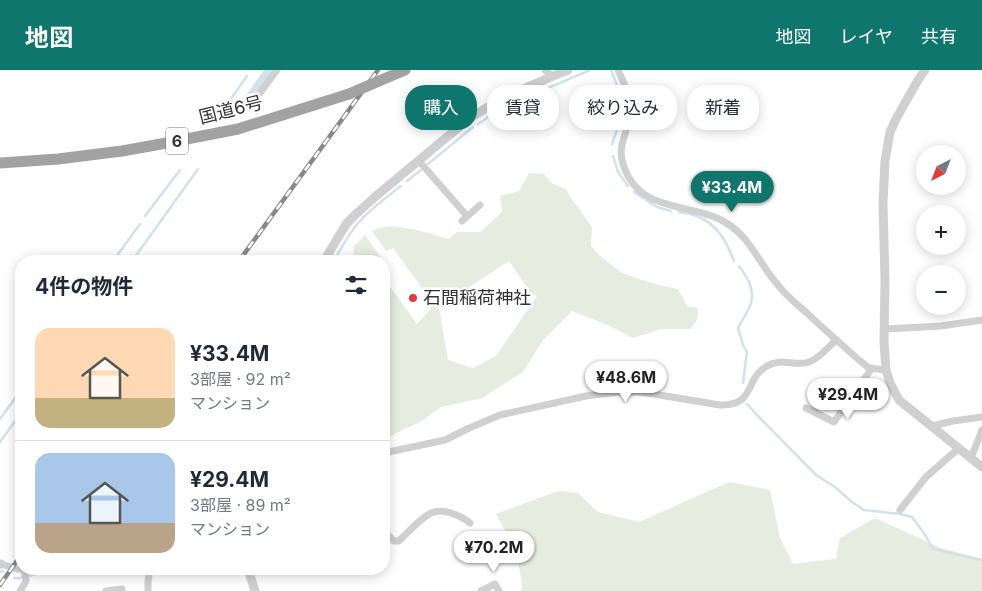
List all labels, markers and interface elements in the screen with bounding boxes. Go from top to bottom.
text: 地図 [25,23,73,52]
text: 地図 [776,26,812,47]
text: レイヤ [840,26,893,47]
text: 共有 [921,26,957,47]
chip: 購入 [405,85,477,130]
chip: 賃貸 [487,85,559,130]
chip: 絞り込み [569,85,677,130]
chip: 新着 [687,85,759,130]
street label: 国道6号 [197,91,265,128]
road number: 6 [166,128,188,154]
north arrow [916,145,966,195]
map controls [916,145,966,315]
pin: ¥33.4M [691,170,773,213]
text: ¥33.4M [702,177,762,197]
button: + [916,205,966,255]
button: − [916,265,966,315]
icon: filters [342,271,370,299]
text: 4件の物件 [35,274,133,299]
place label: 石間稲荷神社 [423,287,531,308]
marker: 石間稲荷神社 [407,292,419,304]
text: ¥33.4M [190,341,269,366]
icon: home [75,348,135,408]
pin: ¥48.6M [585,360,667,403]
text: ¥48.6M [596,367,656,387]
text: 3部屋 · 92 m² [190,369,291,389]
pin: ¥29.4M [807,378,889,420]
text: ¥29.4M [818,384,878,404]
text: マンション [190,393,270,413]
text: ¥29.4M [190,467,269,492]
icon: home [75,473,135,533]
text: 3部屋 · 89 m² [190,495,291,515]
text: マンション [190,519,270,539]
pin: ¥70.2M [453,530,535,573]
text: ¥70.2M [465,537,523,557]

